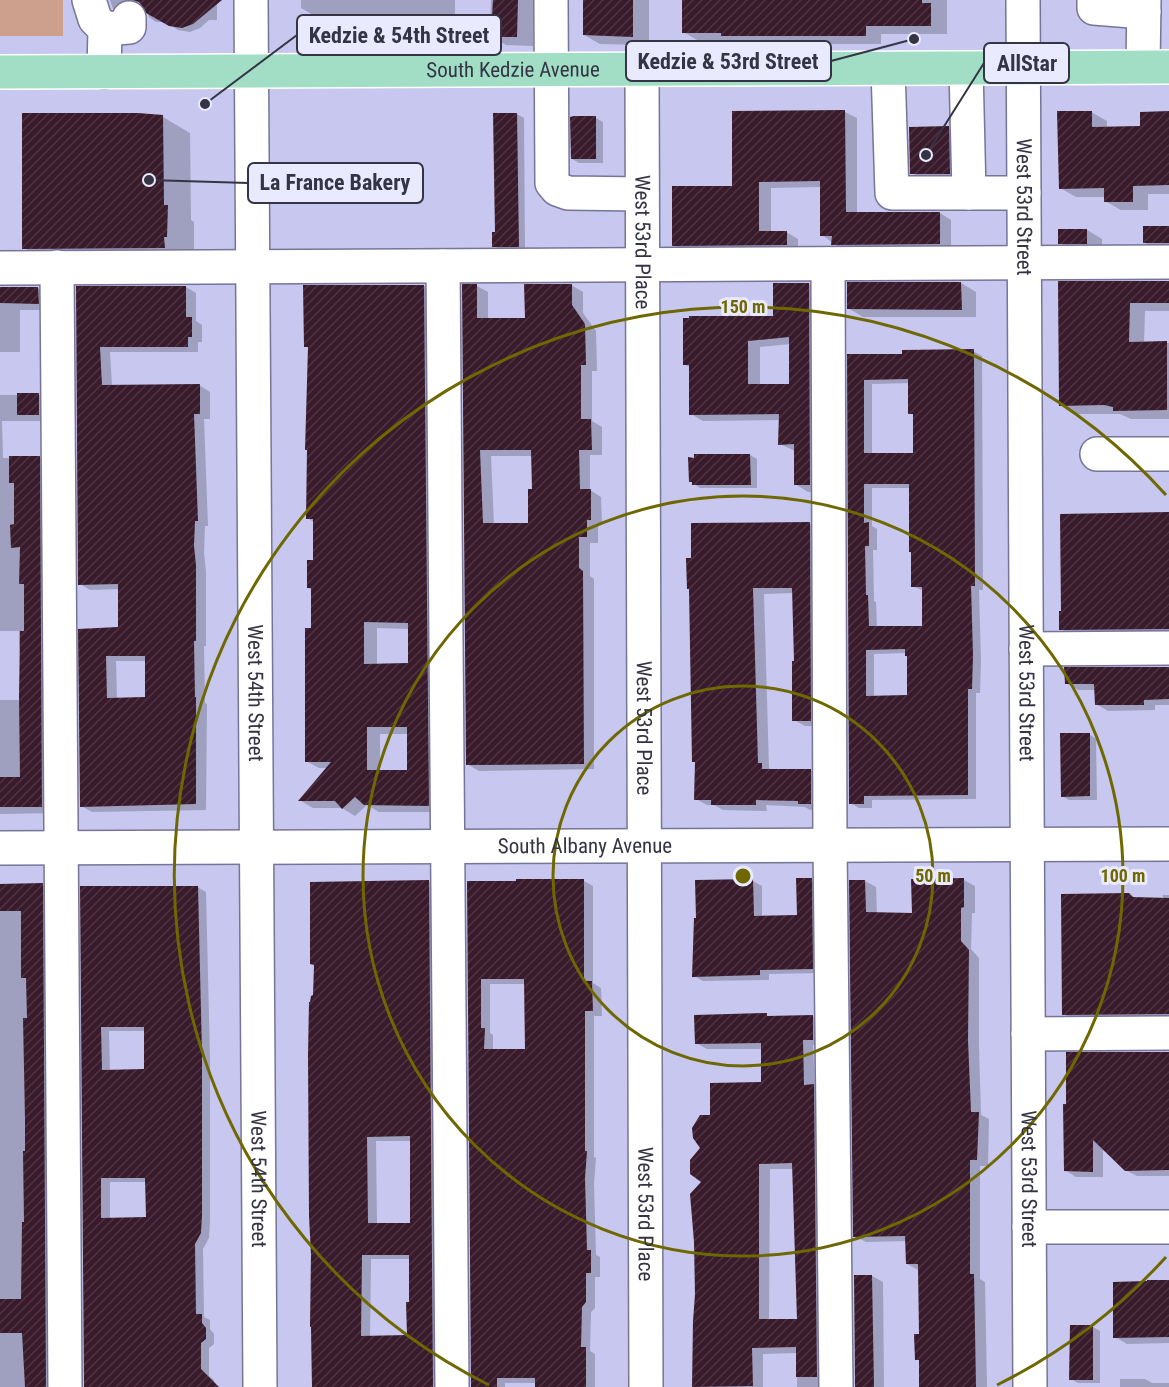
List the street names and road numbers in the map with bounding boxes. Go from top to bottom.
street label: South Kedzie Avenue [426,57,600,82]
street label: West 53rd Street [1012,138,1036,276]
street label: West 53rd Place [630,175,655,309]
street label: West 54th Street [243,624,268,762]
street label: West 53rd Street [1014,624,1039,762]
street label: West 53rd Place [632,661,656,795]
street label: South Albany Avenue [498,834,672,858]
street label: West 54th Street [246,1110,271,1248]
street label: West 53rd Street [1017,1110,1041,1248]
street label: West 53rd Place [633,1147,658,1281]

